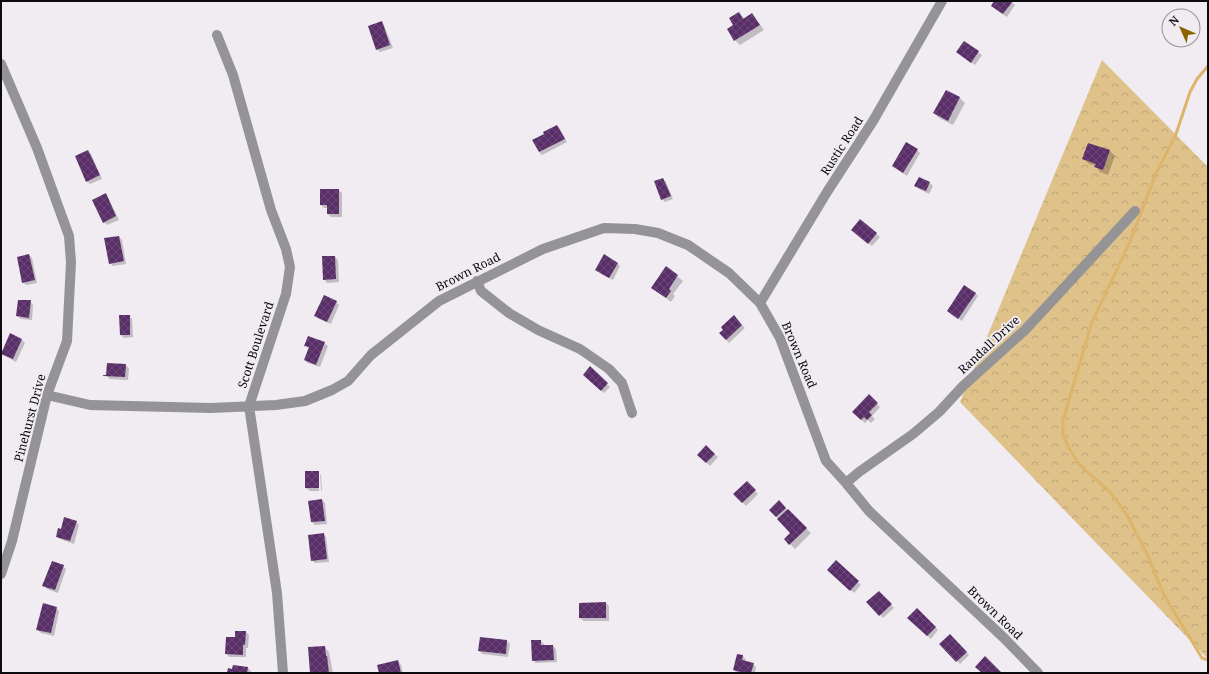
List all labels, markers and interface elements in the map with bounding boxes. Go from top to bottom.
north arrow [1161,8,1201,48]
text: N [1165,12,1182,29]
street label: Rustic Road [816,113,867,178]
street label: Brown Road [432,248,504,295]
street label: Scott Boulevard [234,299,278,390]
street label: Randall Drive [954,312,1023,378]
street label: Brown Road [778,319,821,391]
street label: Pinehurst Drive [10,372,49,464]
street label: Brown Road [964,582,1027,644]

